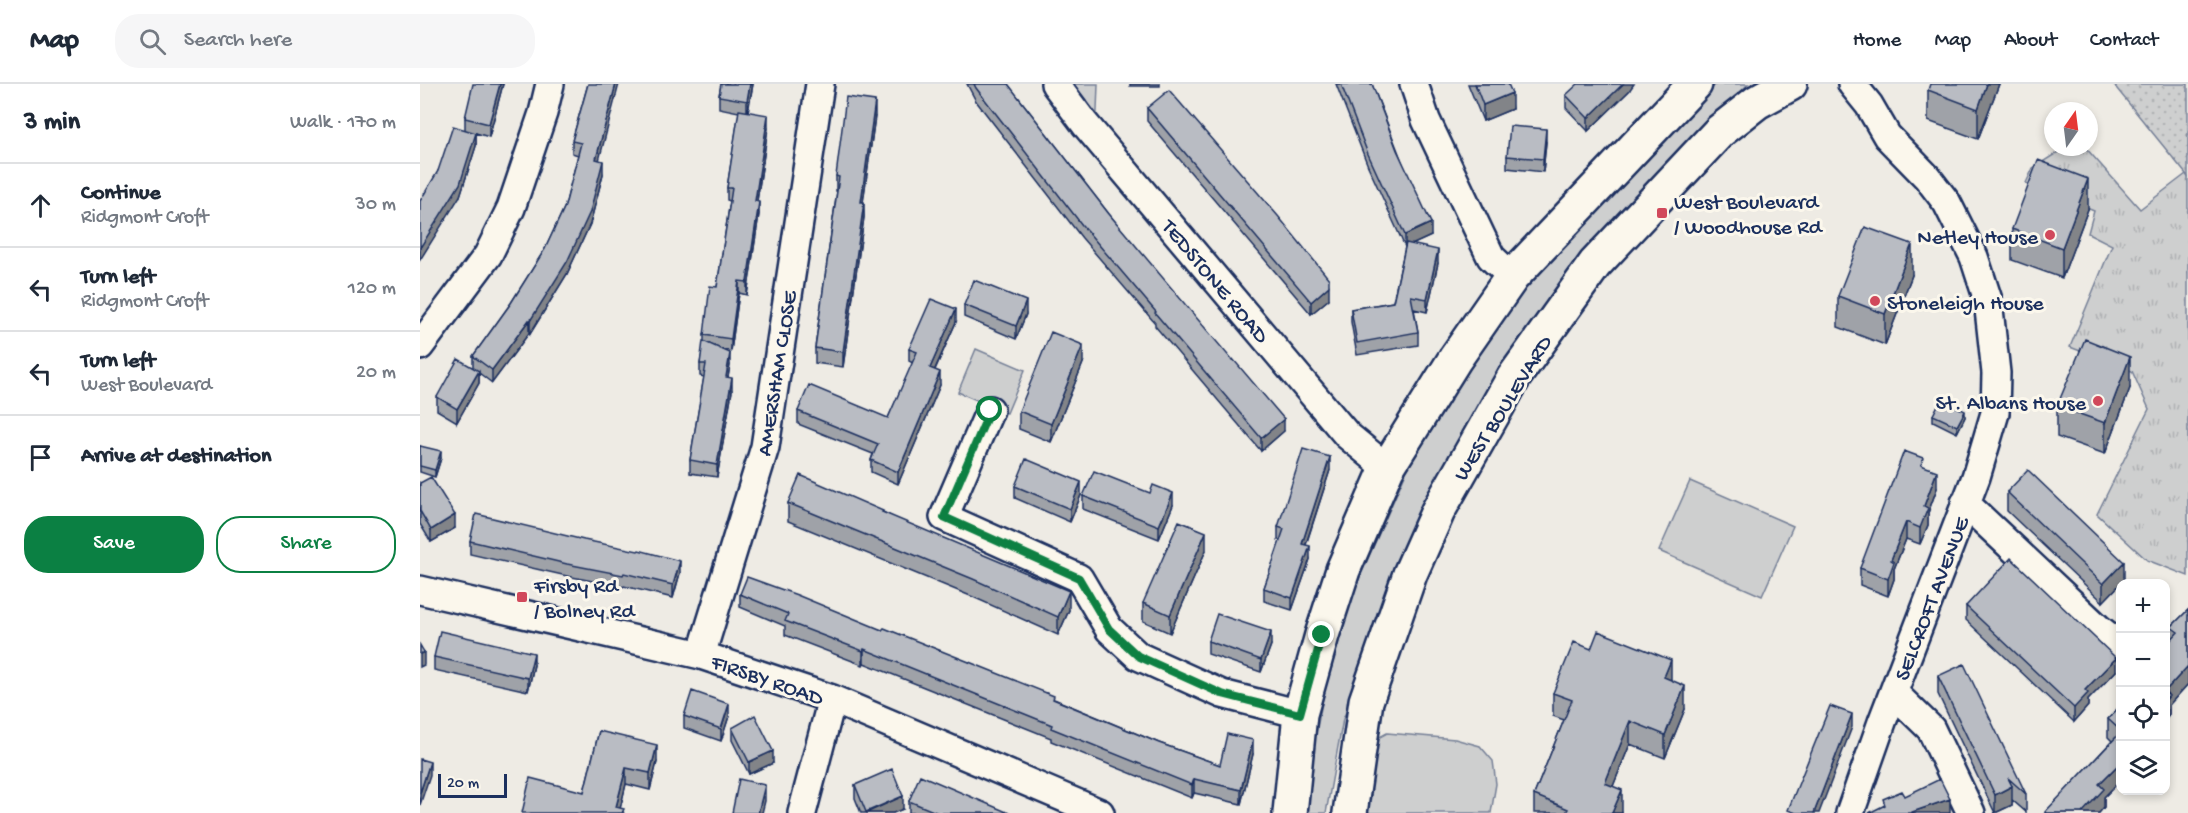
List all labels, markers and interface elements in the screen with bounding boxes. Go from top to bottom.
search box [115,14,535,68]
text: Map [30,25,79,58]
icon: search [136,25,169,58]
text: Search here [184,28,292,54]
text: Home [1853,29,1901,54]
text: Map [1934,29,1971,54]
text: About [2004,29,2057,54]
text: Contact [2090,29,2158,54]
north arrow [2044,102,2098,156]
text: 3 min [24,108,80,139]
text: Walk · 170 m [290,112,396,135]
text: Continue [81,181,161,207]
icon: ahead [24,189,57,222]
place label: West Boulevard / Woodhouse Rd [1674,191,1824,242]
text: 30 m [355,194,396,217]
marker: West Boulevard / Woodhouse Rd [1655,206,1669,220]
text: Ridgmont Croft [81,207,208,230]
street label: TEDSTONE ROAD [1153,214,1274,350]
place label: Netley House [1917,226,2039,252]
marker: Netley House [2043,228,2057,242]
text: Turn left [81,265,155,291]
icon: left [24,273,57,306]
text: 120 m [348,278,396,301]
street label: AMERSHAM CLOSE [753,288,805,458]
text: Ridgmont Croft [81,291,208,314]
place label: Stoneleigh House [1887,292,2044,318]
marker: Stoneleigh House [1868,294,1882,308]
street label: WEST BOULEVARD [1449,331,1560,487]
text: Turn left [81,349,155,375]
icon: left [24,357,57,390]
text: 20 m [356,362,396,385]
text: West Boulevard [81,375,212,398]
place label: St. Albans House [1936,392,2087,418]
marker: St. Albans House [2091,394,2105,408]
route start [976,396,1002,422]
icon: arrive [24,441,57,474]
text: Arrive at destination [81,444,271,470]
street label: SELCROFT AVENUE [1891,513,1977,685]
button: Save [24,516,204,573]
button: Share [216,516,396,573]
place label: Firsby Rd / Bolney Rd [533,575,636,626]
map controls [2116,579,2170,795]
button: + [2116,579,2170,633]
marker: Firsby Rd / Bolney Rd [515,590,529,604]
route end [1308,621,1334,647]
button: − [2116,633,2170,687]
street label: FIRSBY ROAD [706,650,827,713]
button: locate [2116,687,2170,741]
button: layers [2116,741,2170,795]
scale bar [438,771,507,798]
text: 20 m [447,775,479,794]

